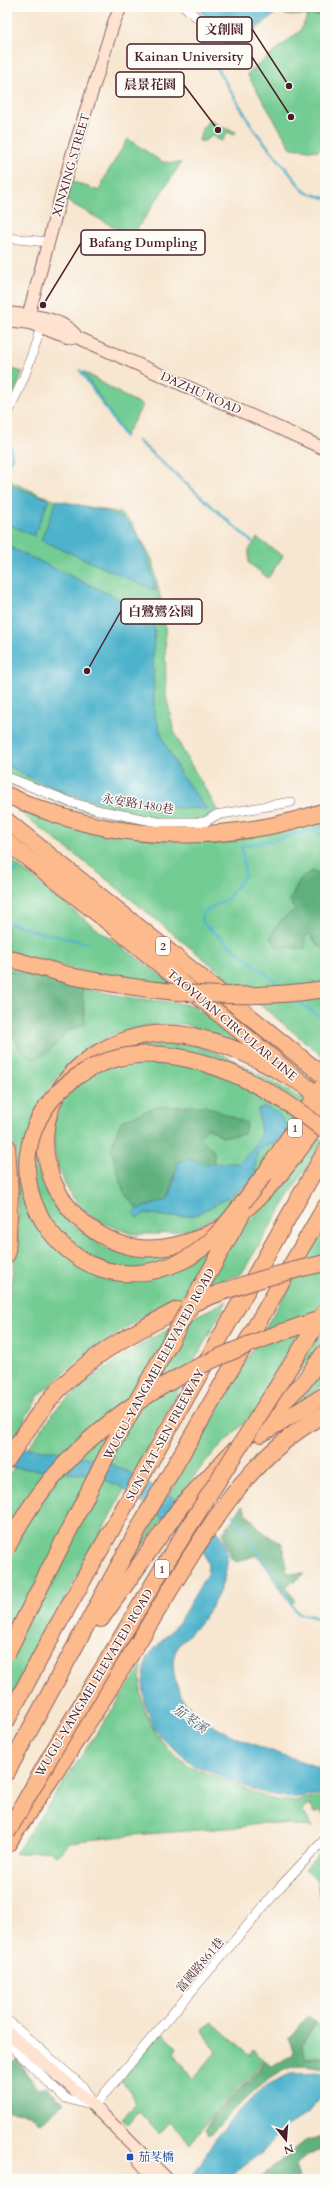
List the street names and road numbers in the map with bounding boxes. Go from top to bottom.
street label: XINXING STREET [49,111,93,219]
street label: DAZHU ROAD [158,368,244,418]
street label: 永安路1480巷 [101,790,175,818]
road number: 2 [156,937,170,955]
street label: TAOYUAN CIRCULAR LINE [164,966,300,1084]
road number: 1 [288,1119,302,1137]
street label: WUGU-YANGMEI ELEVATED ROAD [99,1265,219,1463]
street label: SUN YAT-SEN FREEWAY [122,1366,208,1504]
road number: 1 [155,1560,169,1578]
street label: WUGU-YANGMEI ELEVATED ROAD [31,1586,157,1781]
street label: 富國路861巷 [173,1934,227,1996]

